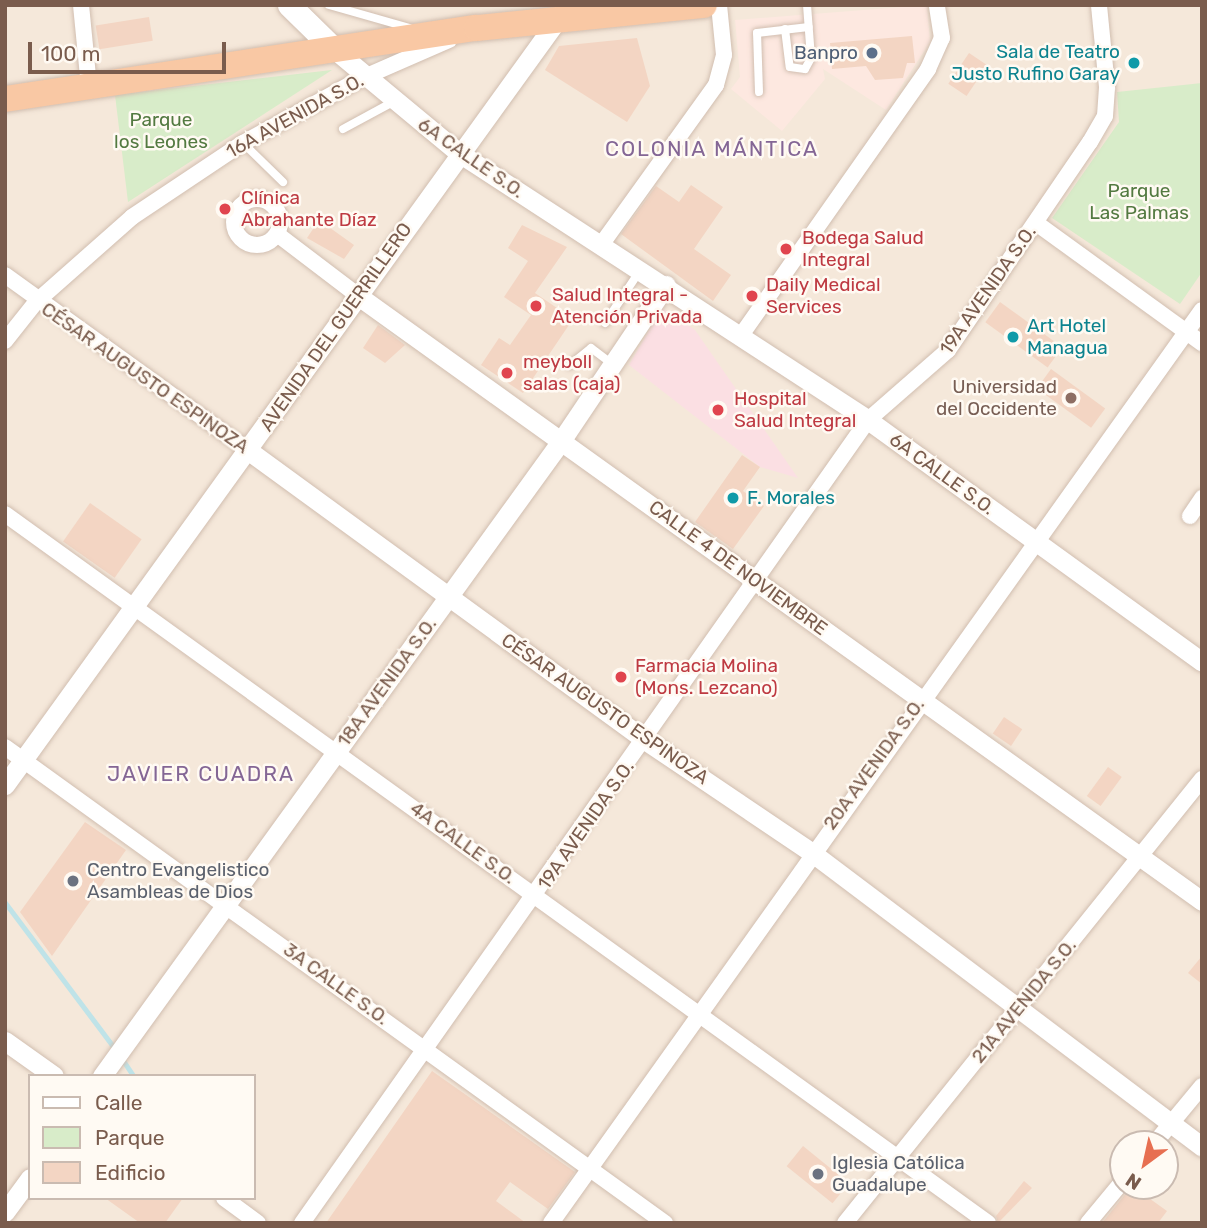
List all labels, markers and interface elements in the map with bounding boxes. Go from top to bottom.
scale bar [32,28,229,72]
text: 100 m [41,41,100,66]
place label: Sala de Teatro Justo Rufino Garay [951,41,1120,85]
place label: Banpro [794,42,858,64]
marker: Banpro [864,45,880,61]
marker: Sala de Teatro Justo Rufino Garay [1126,55,1142,71]
street label: 16A AVENIDA S.O. [222,68,368,164]
park label: Parque los Leones [114,109,208,153]
street label: 6A CALLE S.O. [413,113,529,203]
district label: COLONIA MÁNTICA [607,136,817,162]
park label: Parque Las Palmas [1089,180,1189,224]
place label: Clínica Abrahante Díaz [241,187,377,231]
marker: Clínica Abrahante Díaz [215,199,235,219]
street label: AVENIDA DEL GUERRILLERO [255,218,417,436]
street label: 19A AVENIDA S.O. [934,220,1042,360]
place label: Bodega Salud Integral [802,227,924,271]
marker: Bodega Salud Integral [776,239,796,259]
place label: Daily Medical Services [766,274,881,318]
place label: Salud Integral - Atención Privada [552,284,702,328]
marker: Daily Medical Services [744,288,760,304]
marker: Salud Integral - Atención Privada [526,296,546,316]
street label: CÉSAR AUGUSTO ESPINOZA [37,297,253,459]
place label: Art Hotel Managua [1027,315,1108,359]
marker: Art Hotel Managua [1005,329,1021,345]
place label: meyboll salas (caja) [523,351,620,395]
marker: meyboll salas (caja) [497,363,517,383]
place label: Universidad del Occidente [936,376,1057,420]
place label: Hospital Salud Integral [734,388,856,432]
marker: Universidad del Occidente [1063,390,1079,406]
marker: Hospital Salud Integral [708,400,728,420]
street label: 6A CALLE S.O. [885,428,999,520]
place label: F. Morales [747,487,835,509]
marker: F. Morales [725,490,741,506]
street label: CALLE 4 DE NOVIEMBRE [644,496,832,640]
street label: 18A AVENIDA S.O. [332,612,442,752]
street label: CÉSAR AUGUSTO ESPINOZA [497,628,713,790]
place label: Farmacia Molina (Mons. Lezcano) [635,655,778,699]
marker: Farmacia Molina (Mons. Lezcano) [613,669,629,685]
street label: 20A AVENIDA S.O. [818,693,930,835]
street label: 19A AVENIDA S.O. [532,755,640,895]
district label: JAVIER CUADRA [109,761,293,787]
street label: 4A CALLE S.O. [405,797,521,889]
place label: Centro Evangelistico Asambleas de Dios [87,859,269,903]
marker: Centro Evangelistico Asambleas de Dios [65,873,81,889]
street label: 21A AVENIDA S.O. [966,934,1082,1068]
street label: 3A CALLE S.O. [279,938,393,1030]
legend [28,1074,256,1200]
text: Calle [95,1090,143,1115]
text: Parque [95,1125,165,1150]
north arrow [1109,1130,1179,1200]
place label: Iglesia Católica Guadalupe [832,1152,965,1196]
text: Edificio [95,1160,165,1185]
marker: Iglesia Católica Guadalupe [810,1166,826,1182]
text: N [1121,1168,1145,1195]

